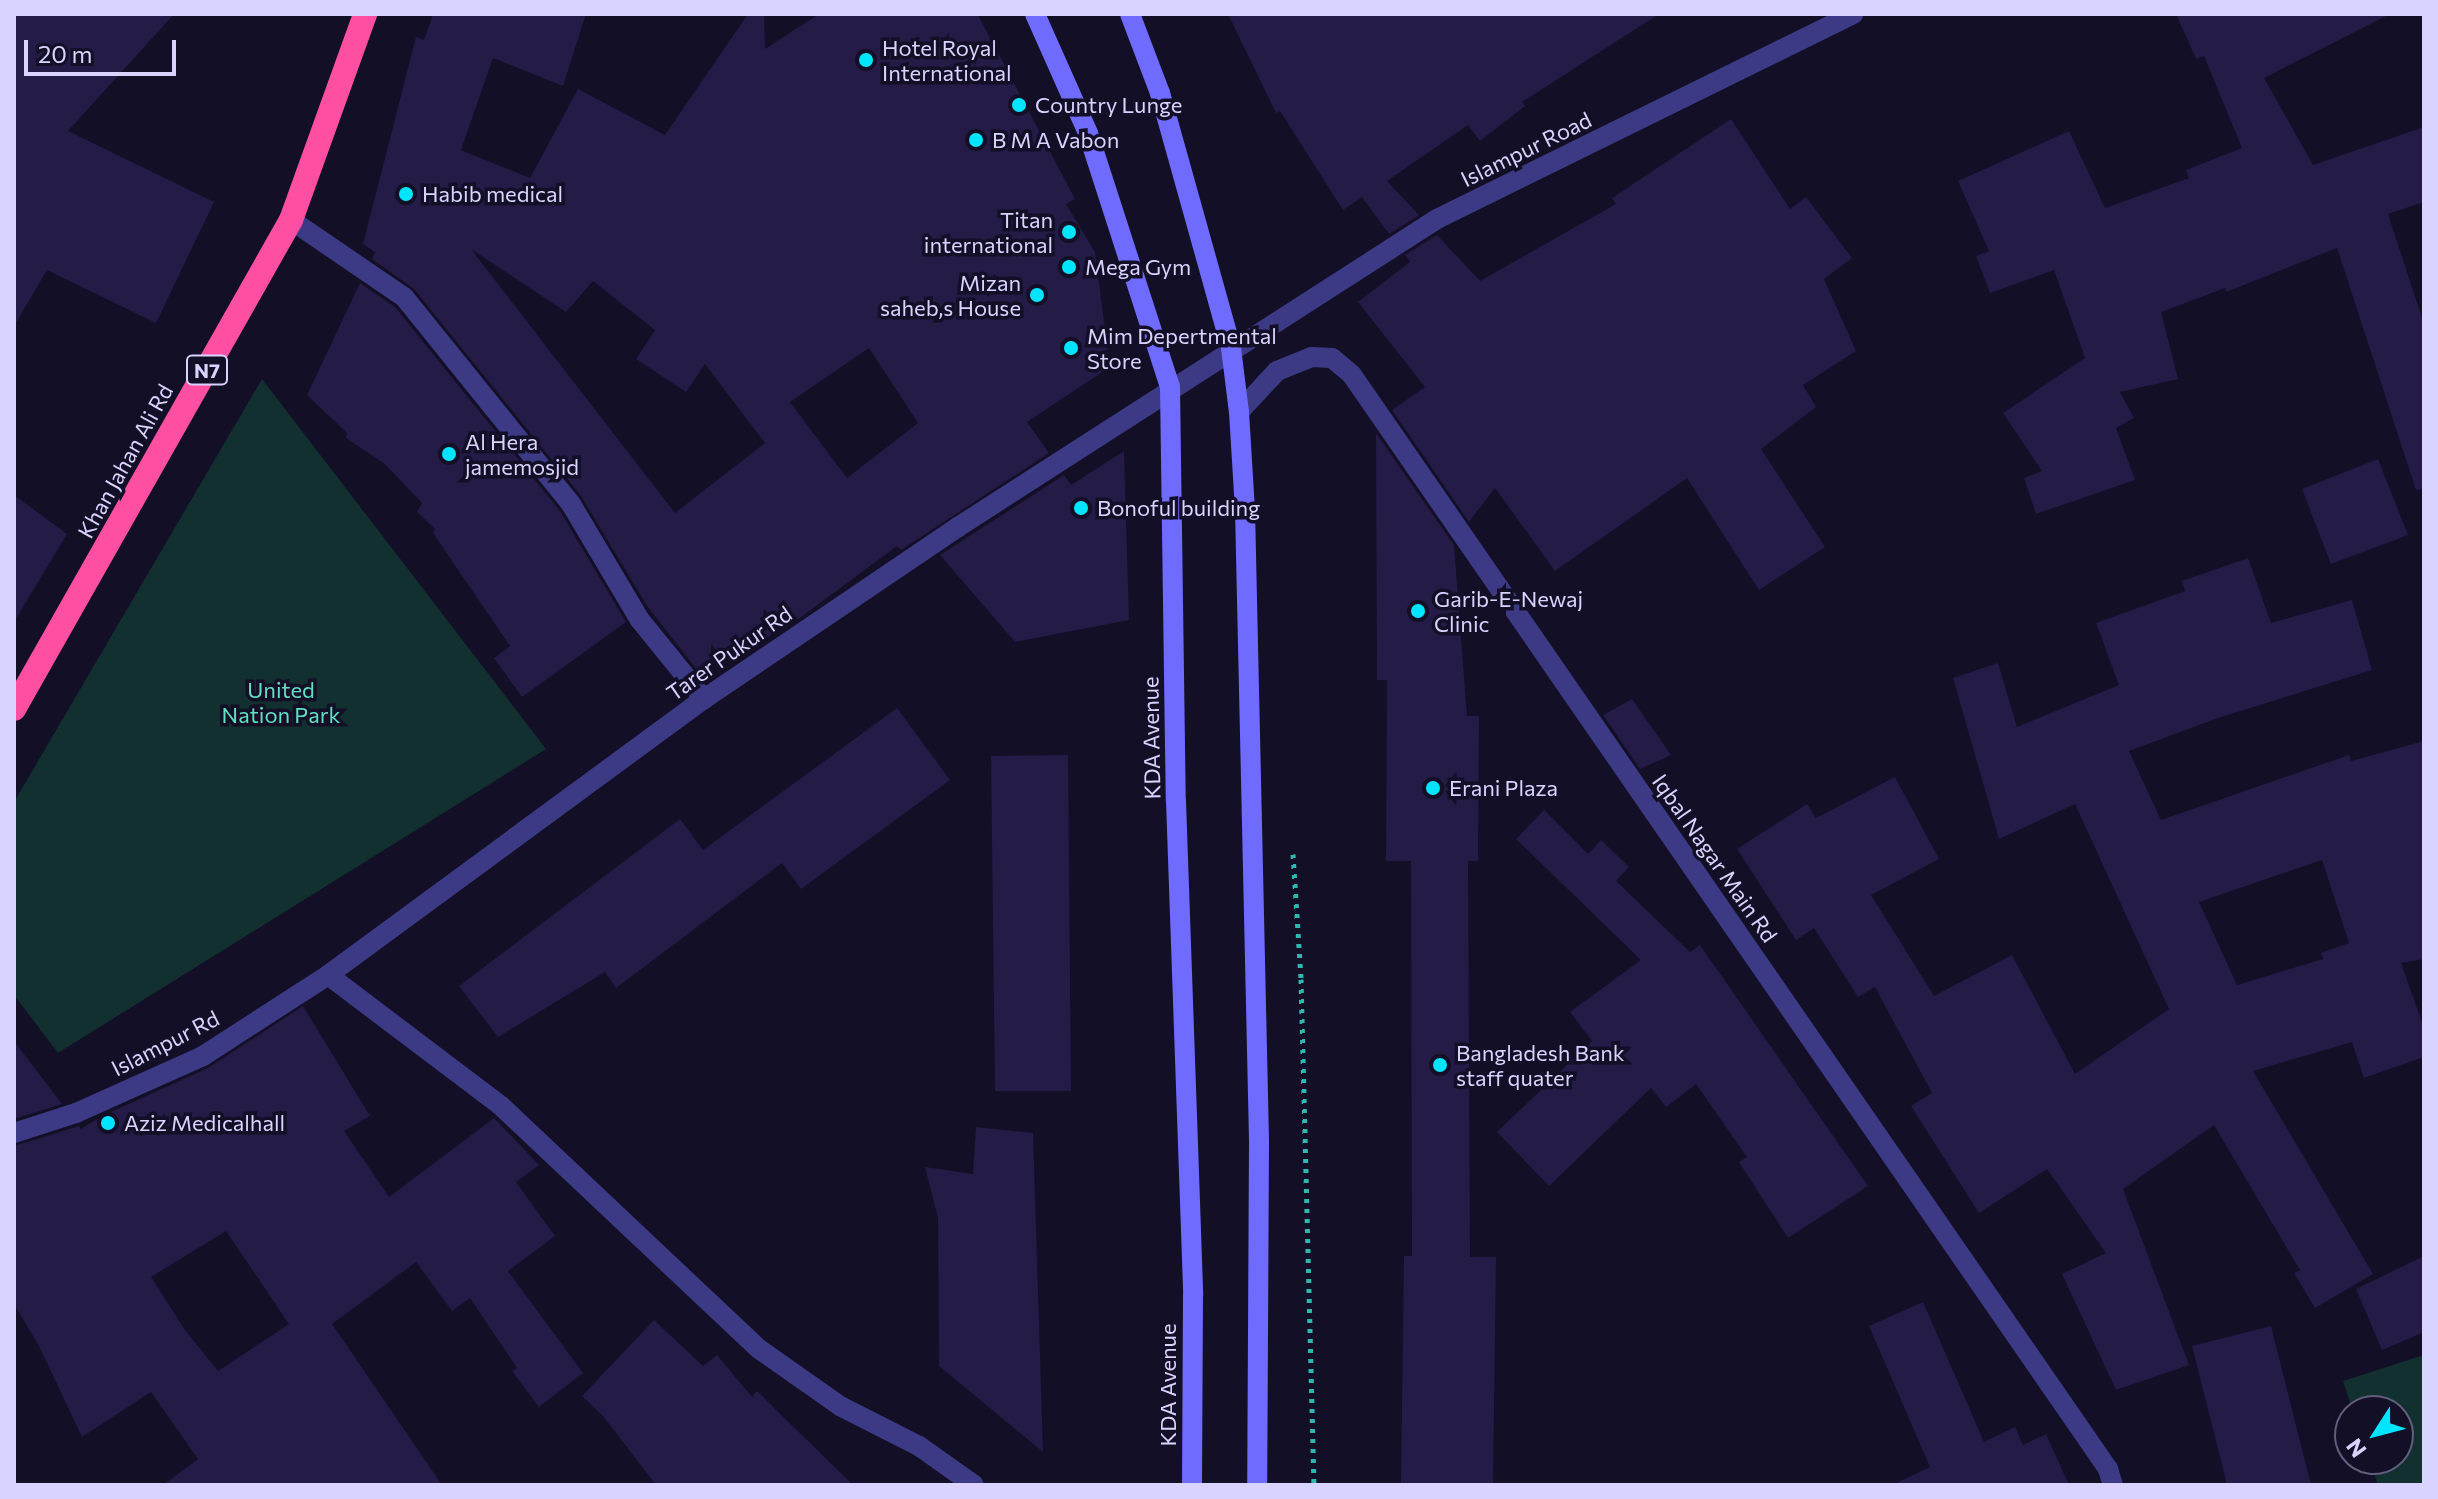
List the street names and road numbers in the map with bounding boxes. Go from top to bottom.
street label: Islampur Road [1456,106,1596,192]
road number: N7 [185,354,229,386]
street label: Khan Jahan Ali Rd [72,379,178,543]
street label: Tarer Pukur Rd [661,600,797,706]
street label: KDA Avenue [1137,676,1165,800]
street label: Iqbal Nagar Main Rd [1647,769,1783,947]
street label: Islampur Rd [107,1005,223,1081]
street label: KDA Avenue [1155,1323,1181,1447]

